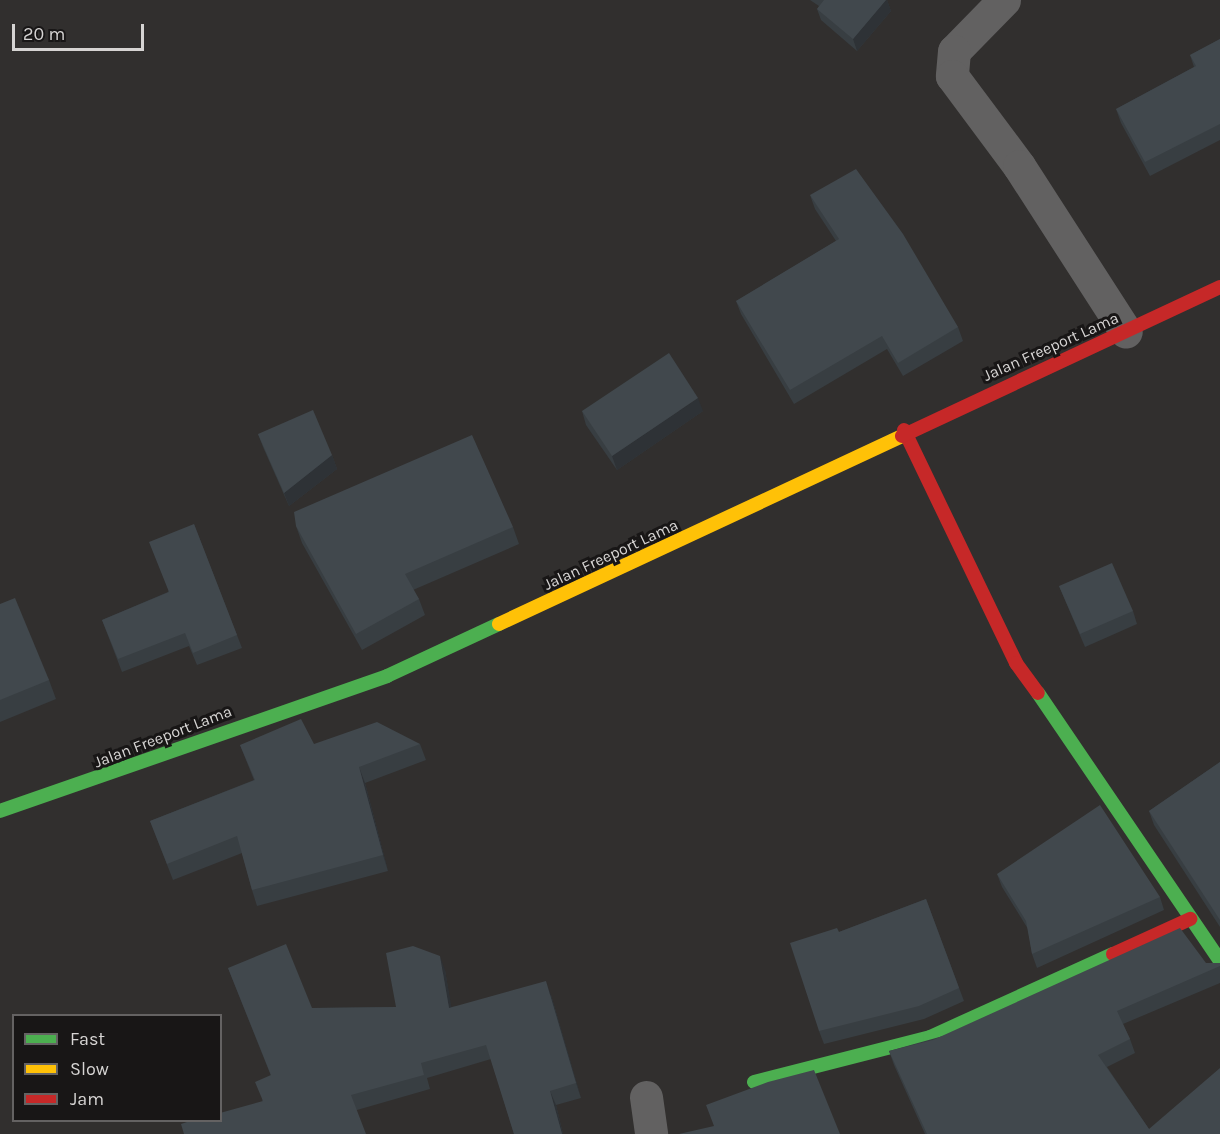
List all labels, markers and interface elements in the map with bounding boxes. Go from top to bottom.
scale bar [15,12,147,50]
text: 20 m [23,23,65,45]
street label: Jalan Freeport Lama [980,308,1122,386]
street label: Jalan Freeport Lama [541,515,681,595]
street label: Jalan Freeport Lama [91,702,235,772]
legend [12,1014,222,1122]
text: Fast [70,1028,105,1050]
text: Slow [70,1058,109,1080]
text: Jam [70,1088,104,1110]

